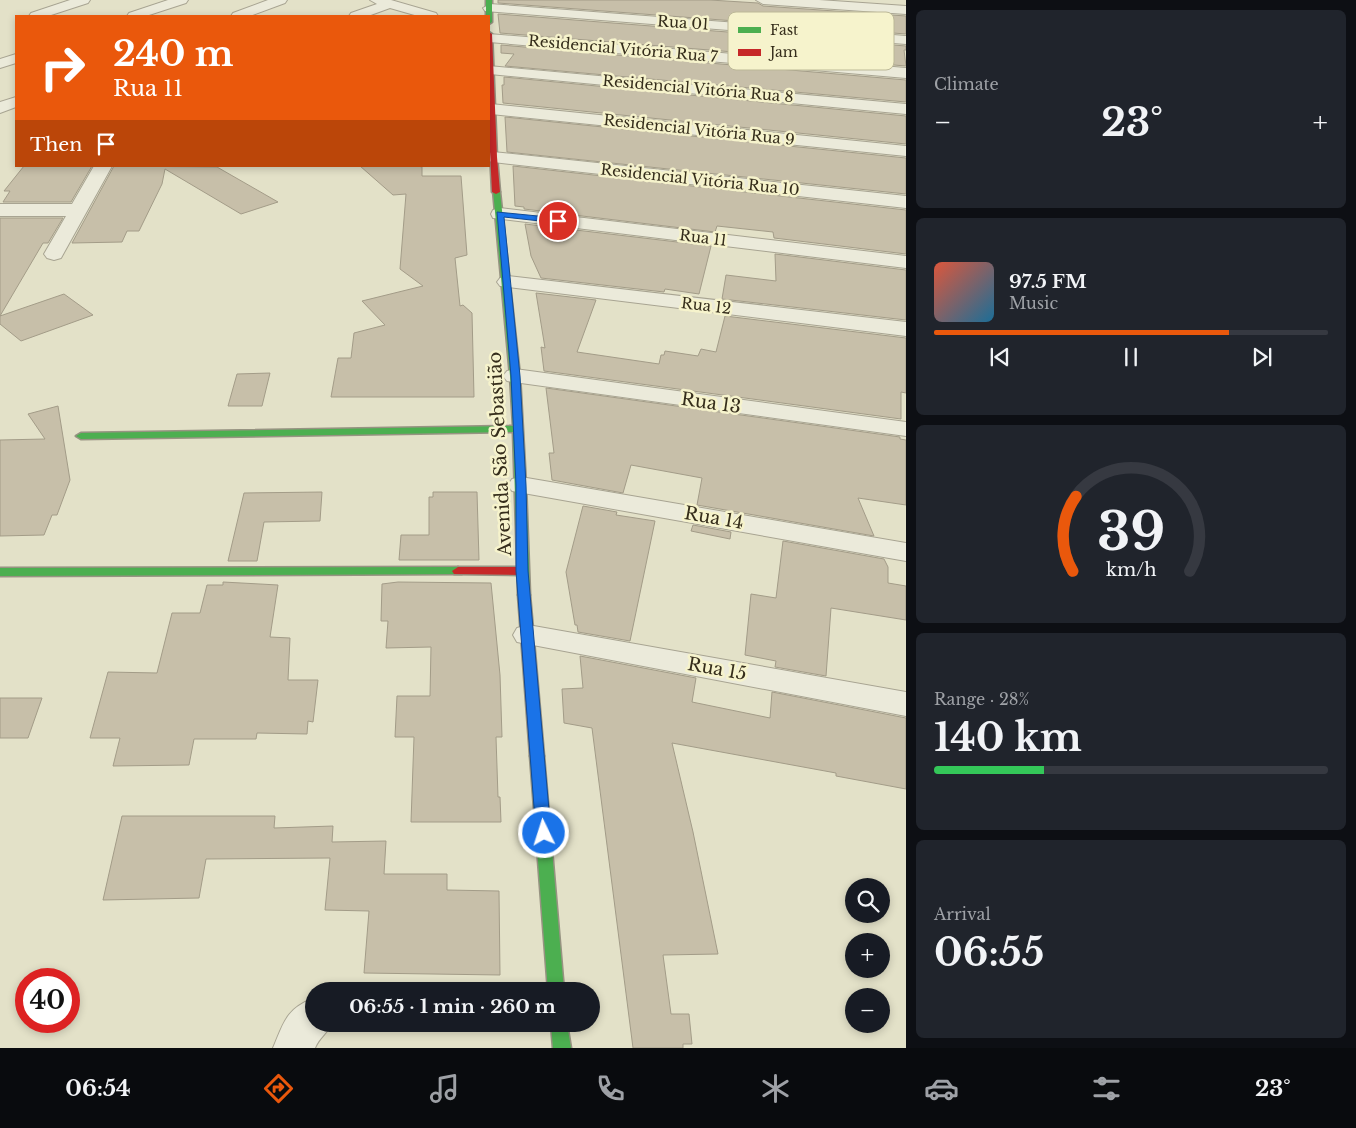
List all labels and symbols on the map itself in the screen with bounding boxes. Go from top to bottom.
street label: Rua 01 [657,11,710,34]
legend [728,12,894,70]
text: Fast [770,21,799,39]
street label: Residencial Vitória Rua 7 [528,31,719,66]
text: Jam [768,43,798,61]
street label: Residencial Vitória Rua 8 [602,71,794,106]
street label: Residencial Vitória Rua 9 [602,110,796,149]
street label: Residencial Vitória Rua 10 [600,160,800,199]
pin [537,200,579,242]
street label: Rua 11 [678,225,728,250]
street label: Rua 12 [680,293,732,318]
street label: Avenida São Sebastião [484,351,516,558]
street label: Rua 13 [680,388,742,418]
street label: Rua 14 [683,502,745,534]
street label: Rua 15 [686,653,748,685]
position arrow [517,806,569,858]
speed limit sign: 40 [15,968,80,1033]

